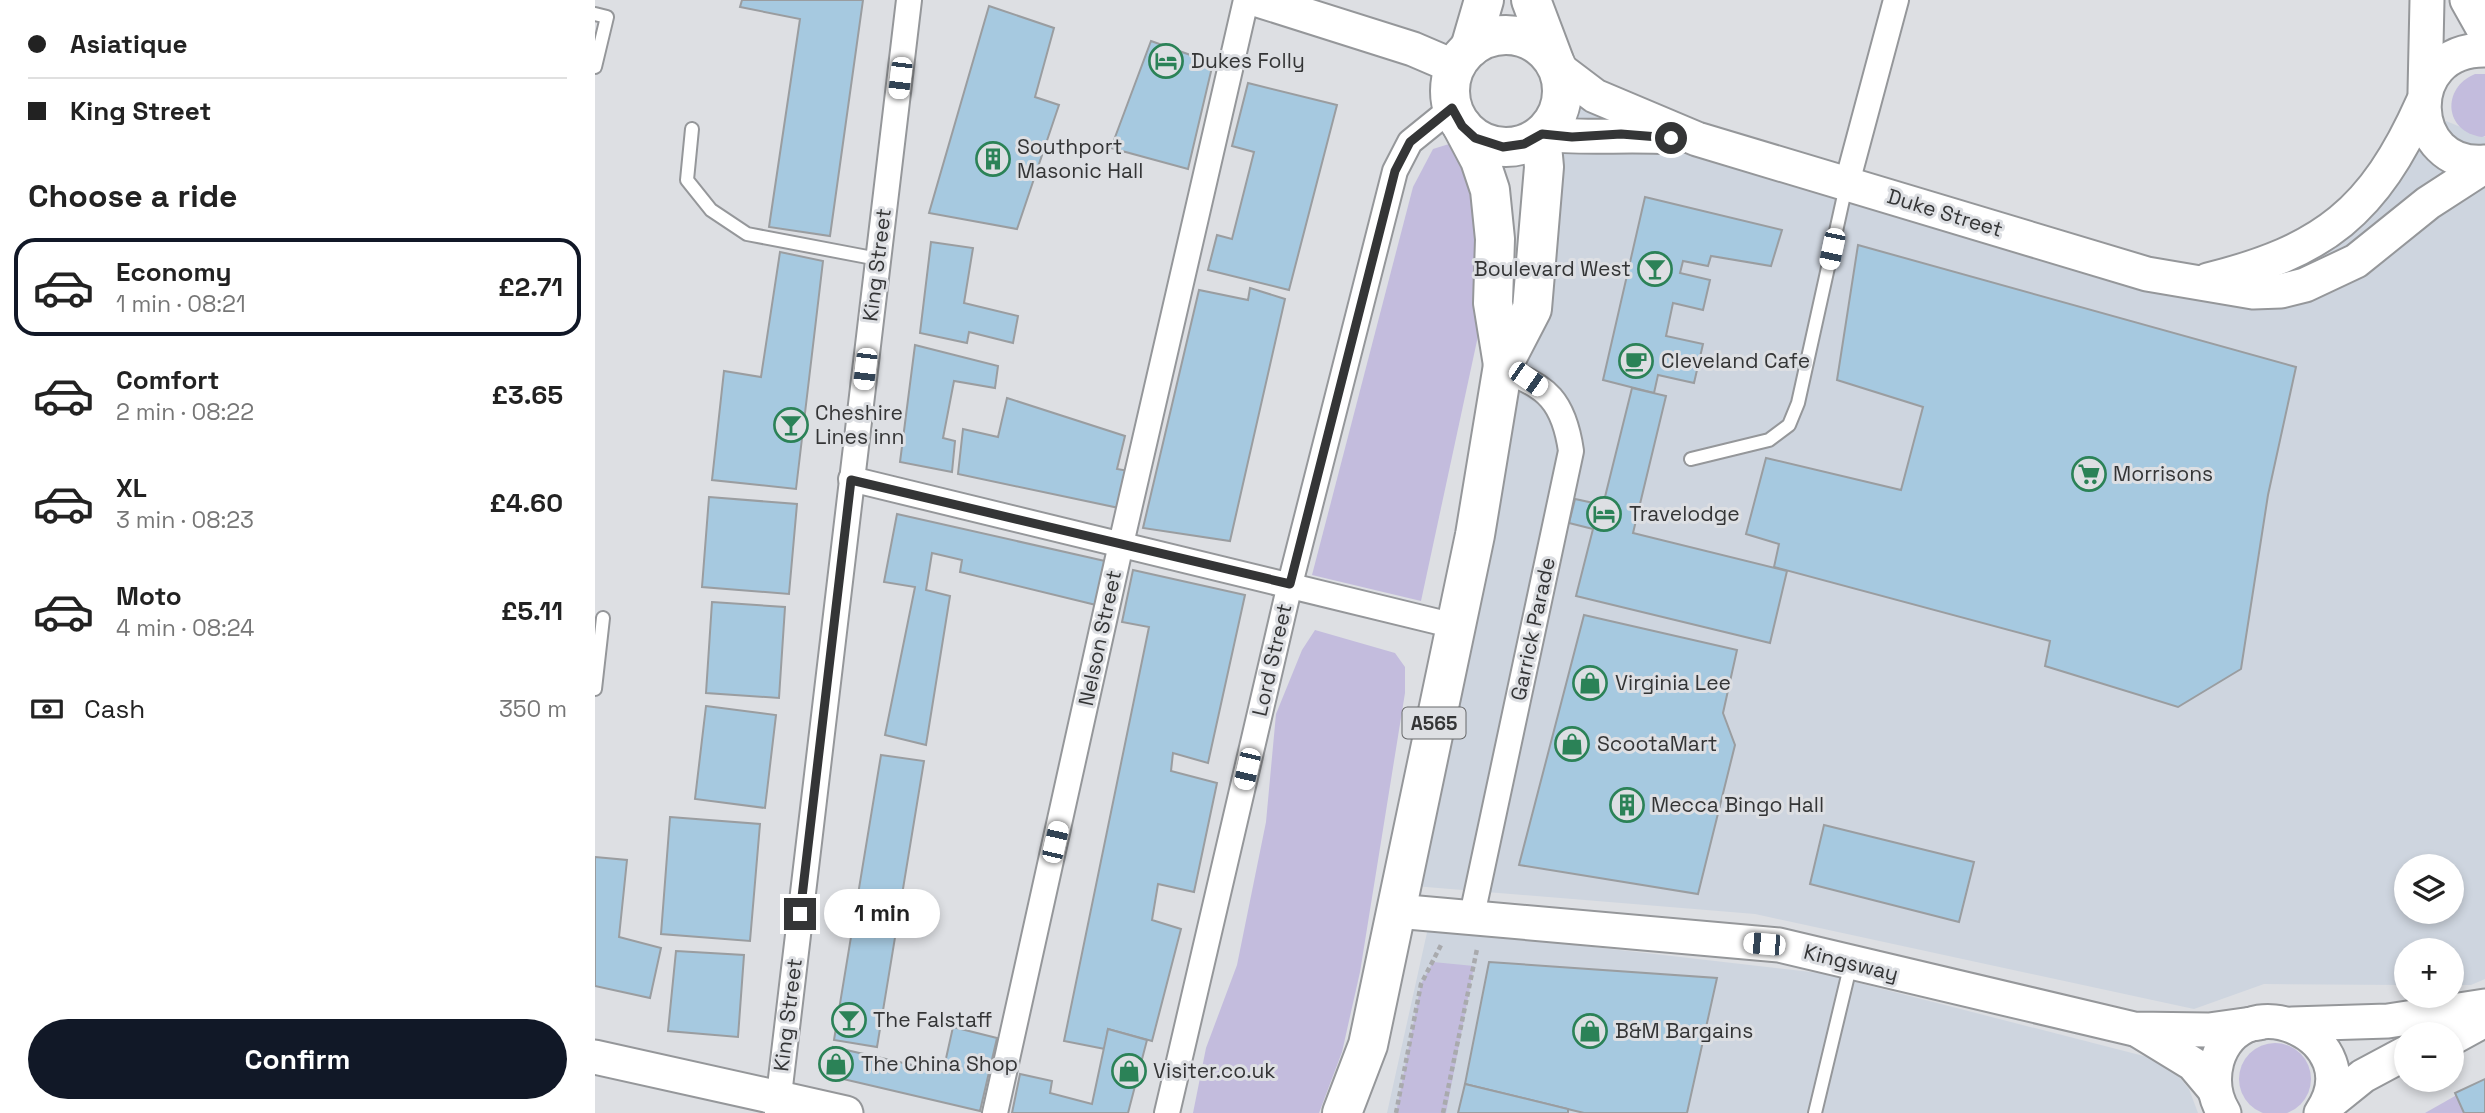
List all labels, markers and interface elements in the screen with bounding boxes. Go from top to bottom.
text: Asiatique [70,27,188,61]
hotel icon: Dukes Folly [1147,42,1185,80]
place label: Dukes Folly [1191,47,1305,74]
car [888,56,913,100]
text: King Street [70,94,211,128]
route start [1655,122,1687,154]
place label: Southport Masonic Hall [1017,133,1143,184]
building icon: Southport Masonic Hall [974,140,1012,178]
text: Choose a ride [28,176,238,216]
street label: Duke Street [1884,182,2006,243]
street label: King Street [856,207,897,323]
car [1818,226,1847,272]
bar icon: Boulevard West [1636,250,1674,288]
text: Economy [116,255,232,289]
place label: Boulevard West [1474,255,1631,282]
icon: car [32,256,95,319]
text: £2.71 [498,270,563,304]
text: 1 min · 08:21 [116,289,246,319]
cafe icon: Cleveland Cafe [1617,342,1655,380]
car [853,347,878,391]
place label: Cleveland Cafe [1661,347,1810,374]
car [1505,358,1552,400]
text: Comfort [116,363,219,397]
icon: car [32,364,95,427]
text: £3.65 [491,378,563,412]
text: 2 min · 08:22 [116,397,254,427]
place label: Cheshire Lines inn [815,399,904,450]
bar icon: Cheshire Lines inn [772,406,810,444]
supermarket icon: Morrisons [2070,455,2108,493]
place label: Morrisons [2113,460,2213,487]
text: XL [116,471,147,505]
icon: car [32,472,95,535]
text: £4.60 [489,486,563,520]
hotel icon: Travelodge [1585,495,1623,533]
place label: Travelodge [1629,500,1740,527]
text: 3 min · 08:23 [116,505,254,535]
street label: Garrick Parade [1504,555,1561,703]
street label: Nelson Street [1072,568,1127,708]
text: Moto [116,579,182,613]
icon: car [32,580,95,643]
text: £5.11 [501,594,563,628]
street label: Lord Street [1245,601,1298,719]
text: 4 min · 08:24 [116,613,254,643]
shop icon: Virginia Lee [1571,664,1609,702]
place label: Virginia Lee [1615,669,1731,696]
icon: cash [28,690,66,728]
text: Cash [84,692,145,726]
text: 350 m [499,694,567,724]
road number: A565 [1403,708,1465,738]
shop icon: ScootaMart [1553,725,1591,763]
place label: ScootaMart [1597,730,1717,757]
car [1233,746,1262,792]
building icon: Mecca Bingo Hall [1608,786,1646,824]
place label: Mecca Bingo Hall [1651,791,1824,818]
car [1041,819,1070,865]
map controls [2394,854,2464,1092]
button: layers [2394,854,2464,924]
callout: 1 min [825,890,940,939]
route end [784,898,816,930]
text: 1 min [854,898,910,928]
car [1743,932,1786,956]
street label: Kingsway [1801,938,1901,987]
button: + [2394,938,2464,1008]
street label: King Street [767,957,808,1073]
bar icon: The Falstaff [830,1001,868,1039]
place label: The Falstaff [873,1006,992,1033]
shop icon: B&M Bargains [1571,1012,1609,1050]
place label: B&M Bargains [1615,1017,1753,1044]
button: Confirm [28,1019,567,1099]
button: − [2394,1022,2464,1092]
shop icon: The China Shop [817,1045,855,1083]
place label: The China Shop [861,1050,1018,1077]
shop icon: Visiter.co.uk [1110,1052,1148,1090]
place label: Visiter.co.uk [1153,1057,1276,1084]

